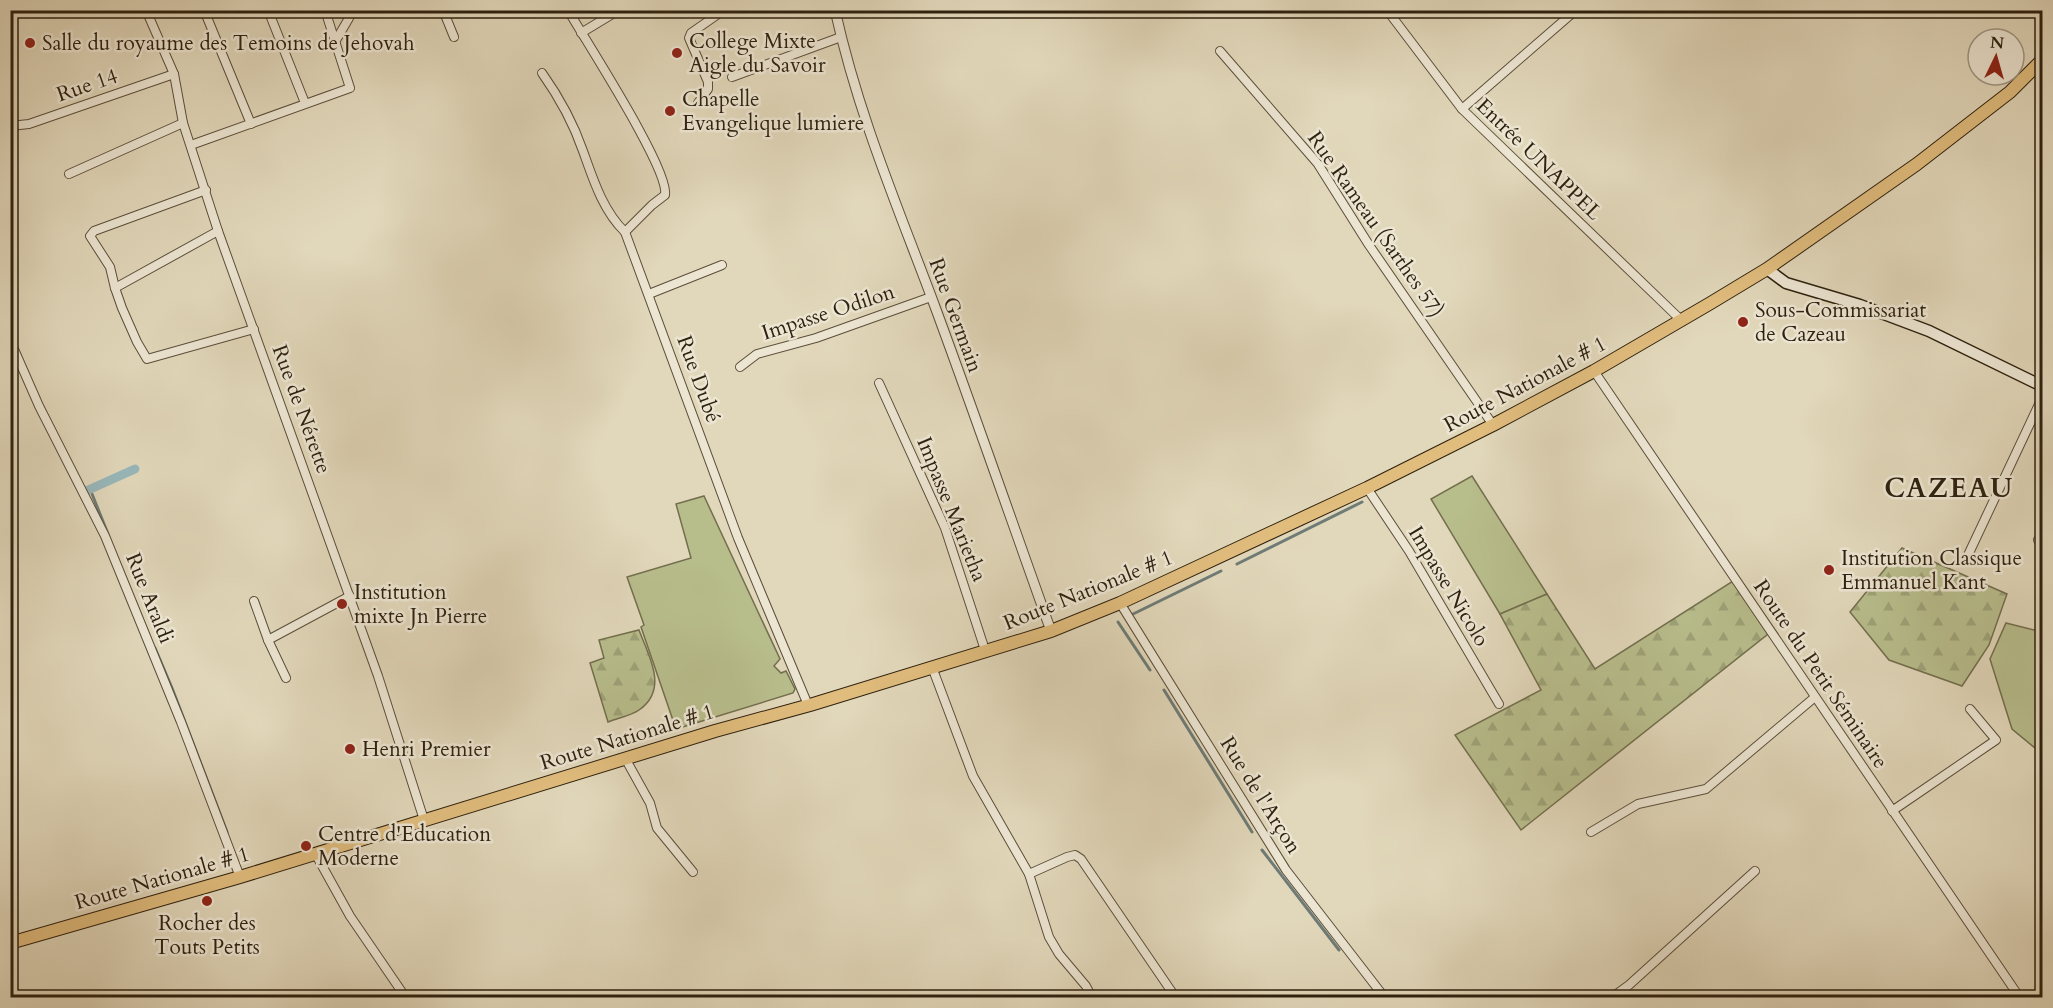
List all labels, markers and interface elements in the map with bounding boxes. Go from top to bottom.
place label: College Mixte Aigle du Savoir [689,27,826,80]
north arrow [1966,27,2026,87]
place label: Salle du royaume des Temoins de Jehovah [42,29,415,58]
text: N [1989,31,2005,55]
marker: Salle du royaume des Temoins de Jehovah [23,36,37,50]
marker: College Mixte Aigle du Savoir [670,46,684,60]
street label: Rue 14 [53,61,122,109]
place label: Chapelle Evangelique lumiere [682,85,864,138]
street label: Entrée UNAPPEL [1469,92,1608,227]
marker: Chapelle Evangelique lumiere [663,104,677,118]
street label: Rue Rameau (Sarthes 57) [1300,126,1451,323]
street label: Rue Germain [921,254,990,376]
street label: Impasse Odilon [758,277,898,348]
place label: Sous-Commissariat de Cazeau [1755,296,1926,349]
marker: Sous-Commissariat de Cazeau [1736,315,1750,329]
street label: Route Nationale # 1 [1439,329,1612,440]
street label: Rue Dubé [669,332,728,427]
street label: Rue de Nérette [265,341,338,478]
street label: Impasse Marietha [909,433,994,586]
district label: CAZEAU [1884,470,2014,507]
street label: Impasse Nicolo [1401,521,1496,652]
street label: Route Nationale # 1 [999,543,1177,638]
place label: Institution Classique Emmanuel Kant [1841,544,2022,597]
street label: Rue Araldi [118,549,181,648]
marker: Institution Classique Emmanuel Kant [1822,563,1836,577]
street label: Route du Petit Séminaire [1746,574,1895,774]
place label: Institution mixte Jn Pierre [354,578,487,631]
marker: Institution mixte Jn Pierre [335,597,349,611]
street label: Route Nationale # 1 [537,697,718,778]
street label: Rue de l'Arçon [1213,731,1308,859]
place label: Henri Premier [362,735,491,764]
marker: Henri Premier [343,742,357,756]
place label: Centre d'Education Moderne [318,820,491,873]
marker: Centre d'Education Moderne [299,839,313,853]
street label: Route Nationale # 1 [72,840,253,917]
marker: Rocher des Touts Petits [200,894,214,908]
place label: Rocher des Touts Petits [154,909,260,962]

